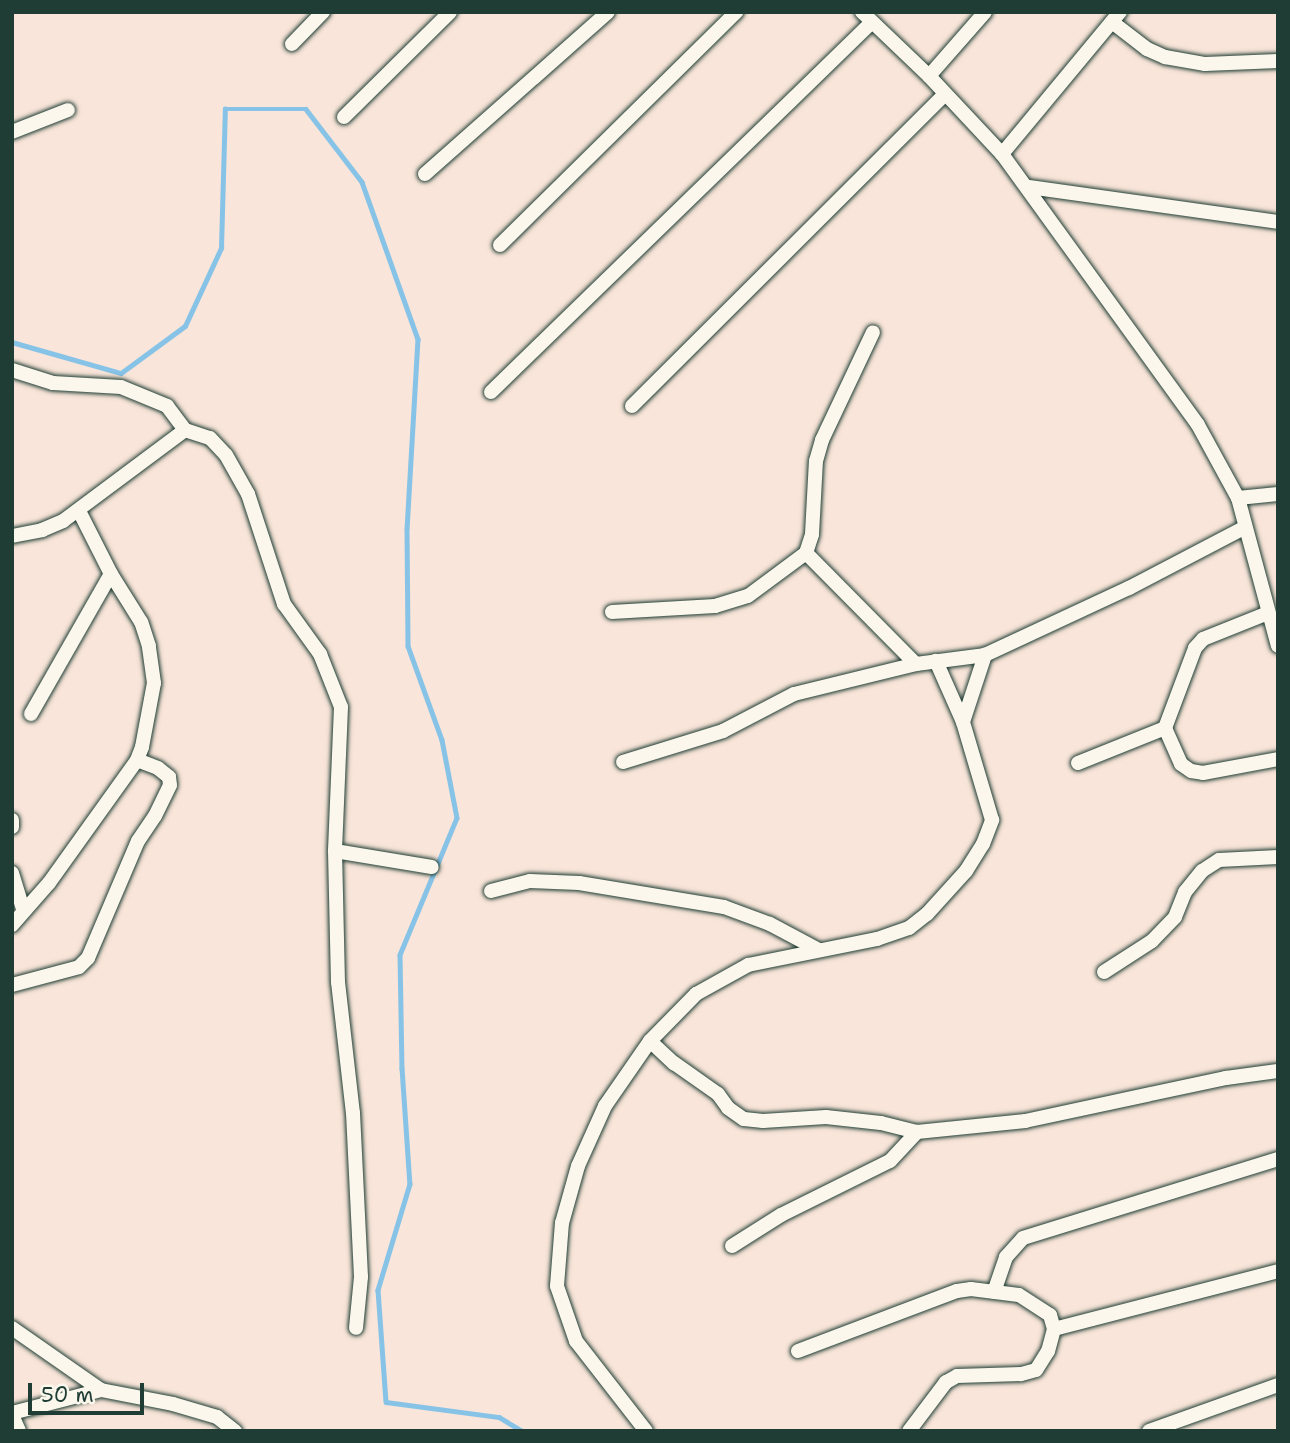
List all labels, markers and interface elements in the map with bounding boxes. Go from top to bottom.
scale bar [32,1370,147,1414]
text: 50 m [41,1381,94,1409]

